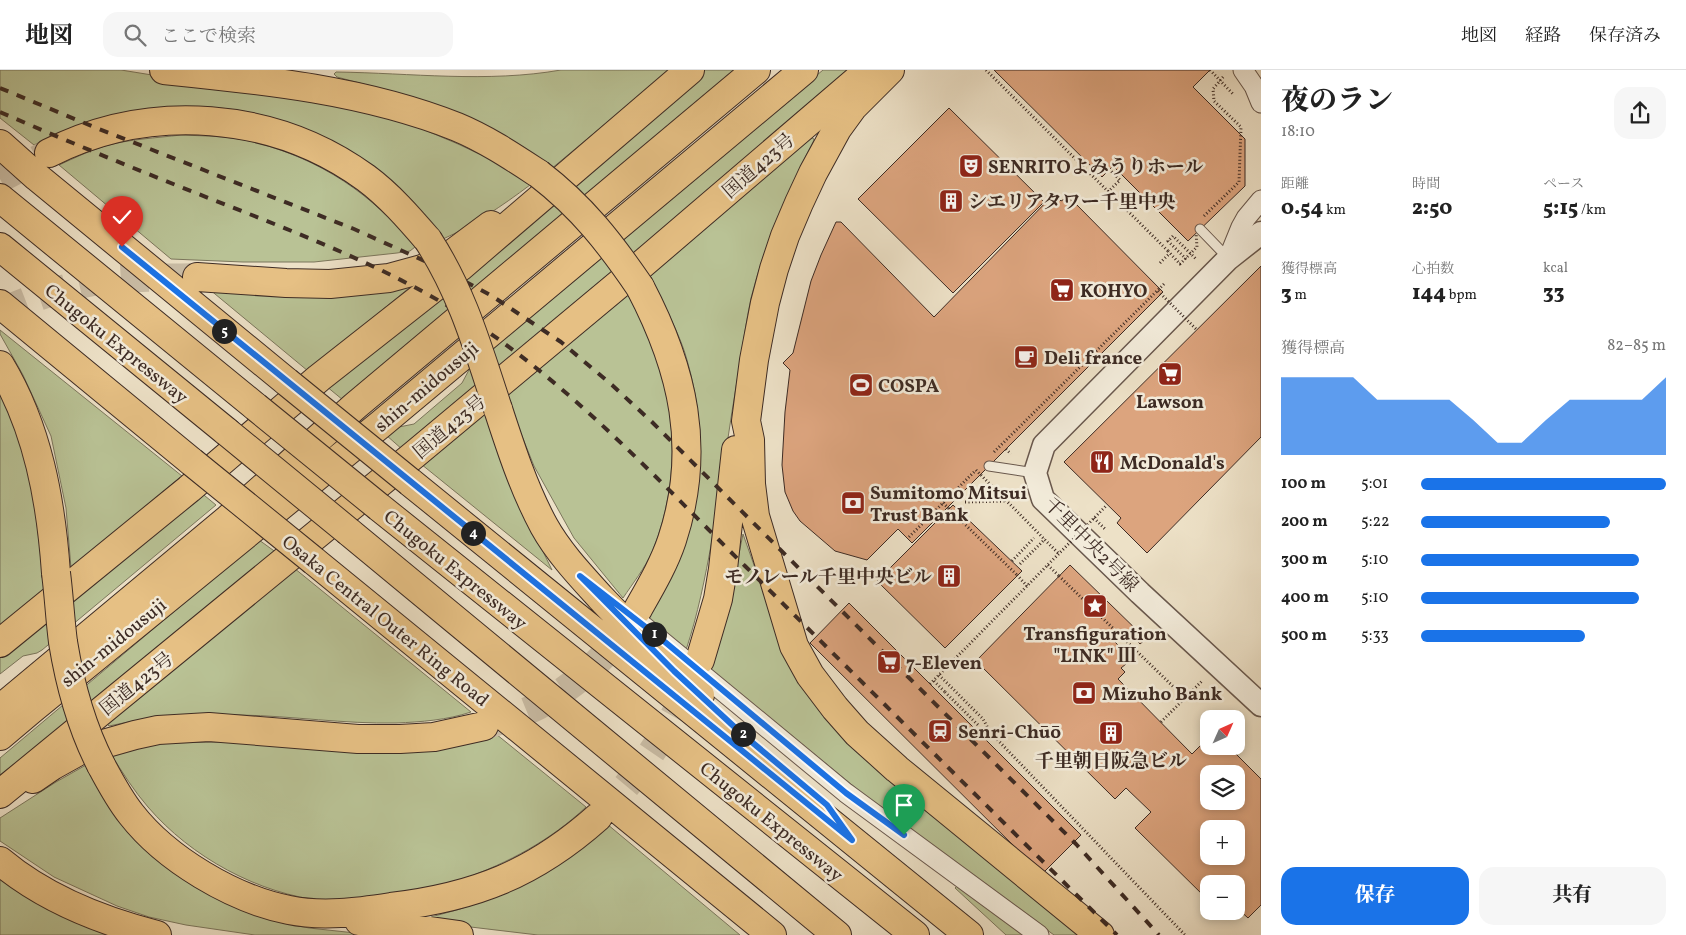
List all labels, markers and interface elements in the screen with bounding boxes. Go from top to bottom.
search box [103,12,453,57]
text: 地図 [25,20,73,54]
icon: search [121,21,149,49]
text: ここで検索 [161,24,256,50]
text: 地図 [1461,24,1497,49]
text: 経路 [1525,24,1561,49]
text: 保存済み [1589,24,1661,49]
text: 夜のラン [1281,82,1393,121]
button: share [1614,87,1666,139]
text: 18:10 [1281,121,1315,143]
street label: 国道423号 [718,128,801,205]
theatre icon: SENRITOよみうりホール [958,153,984,179]
place label: SENRITOよみうりホール [988,155,1203,181]
text: 距離 [1281,175,1309,194]
text: 時間 [1412,175,1440,194]
text: ペース [1543,175,1584,194]
building icon: シエリアタワー千里中央 [938,188,964,214]
place label: シエリアタワー千里中央 [968,190,1176,216]
text: 0.54 [1281,194,1323,223]
text: 2:50 [1412,194,1452,223]
text: 5:15 [1543,194,1578,223]
pin [101,196,143,247]
text: km [1323,201,1346,220]
text: /km [1578,201,1606,220]
icon: check [108,203,136,231]
text: kcal [1543,259,1568,278]
text: 獲得標高 [1281,260,1337,279]
text: 心拍数 [1412,260,1454,279]
supermarket icon: KOHYO [1049,277,1075,303]
street label: Chugoku Expressway [38,278,193,411]
text: 33 [1543,278,1564,307]
place label: KOHYO [1080,279,1147,305]
text: 3 [1281,279,1292,308]
text: 144 [1412,279,1446,308]
text: m [1292,286,1307,305]
text: bpm [1446,286,1477,305]
pin: 5 [212,318,236,344]
text: 5 [221,322,228,341]
text: 82–85 m [1607,335,1666,357]
street label: shin-midousuji [370,336,485,439]
text: 獲得標高 [1281,338,1345,360]
cafe icon: Deli france [1013,344,1039,370]
place label: Deli france [1044,346,1143,372]
supermarket icon: Lawson [1157,361,1183,387]
sports icon: COSPA [848,372,874,398]
place label: COSPA [878,374,940,400]
street label: 国道423号 [408,389,492,466]
place label: Lawson [1136,390,1204,416]
restaurant icon: McDonald's [1089,449,1115,475]
place label: McDonald's [1120,451,1225,477]
text: 100 m [1281,473,1326,495]
text: 5:01 [1361,473,1388,495]
place label: Sumitomo Mitsui Trust Bank [870,481,1027,529]
bank icon: Sumitomo Mitsui Trust Bank [840,490,866,516]
street label: 千里中央2号線 [1037,492,1144,599]
street label: Chugoku Expressway [377,504,532,637]
text: 200 m [1281,511,1328,533]
text: 5:22 [1361,511,1390,533]
pin: 4 [460,520,486,546]
text: 4 [469,524,478,543]
street label: Osaka Central Outer Ring Road [276,530,494,713]
text: 300 m [1281,549,1327,571]
text: 5:10 [1361,549,1388,571]
building icon: モノレール千里中央ビル [936,563,962,589]
place label: モノレール千里中央ビル [724,565,932,591]
text: 400 m [1281,587,1329,609]
text: 5:10 [1361,587,1388,609]
street label: shin-midousuji [56,593,173,694]
place icon: Transfiguration "LINK" Ⅲ [1082,593,1108,619]
pin: 1 [642,622,666,646]
place label: Transfiguration "LINK" Ⅲ [1023,622,1167,670]
text: 1 [652,625,657,644]
text: 500 m [1281,625,1327,647]
text: 5:33 [1361,625,1389,647]
street label: 国道423号 [95,647,180,722]
supermarket icon: 7-Eleven [876,649,902,675]
place label: 7-Eleven [906,651,982,677]
bank icon: Mizuho Bank [1071,680,1097,706]
place label: Mizuho Bank [1102,682,1223,708]
north arrow [1200,710,1245,755]
map controls [1200,710,1245,920]
station icon: Senri-Chūō [927,718,953,744]
place label: Senri-Chūō [958,720,1061,746]
building icon: 千里朝日阪急ビル [1098,720,1124,746]
pin: 2 [730,722,756,746]
text: 2 [740,725,747,744]
place label: 千里朝日阪急ビル [1035,749,1187,775]
street label: Chugoku Expressway [693,756,848,889]
button: layers [1200,765,1245,810]
pin [883,784,925,835]
icon: arrive [890,791,918,819]
button: + [1200,820,1245,865]
button: 保存 [1281,867,1469,925]
button: 共有 [1479,867,1666,925]
button: − [1200,875,1245,920]

